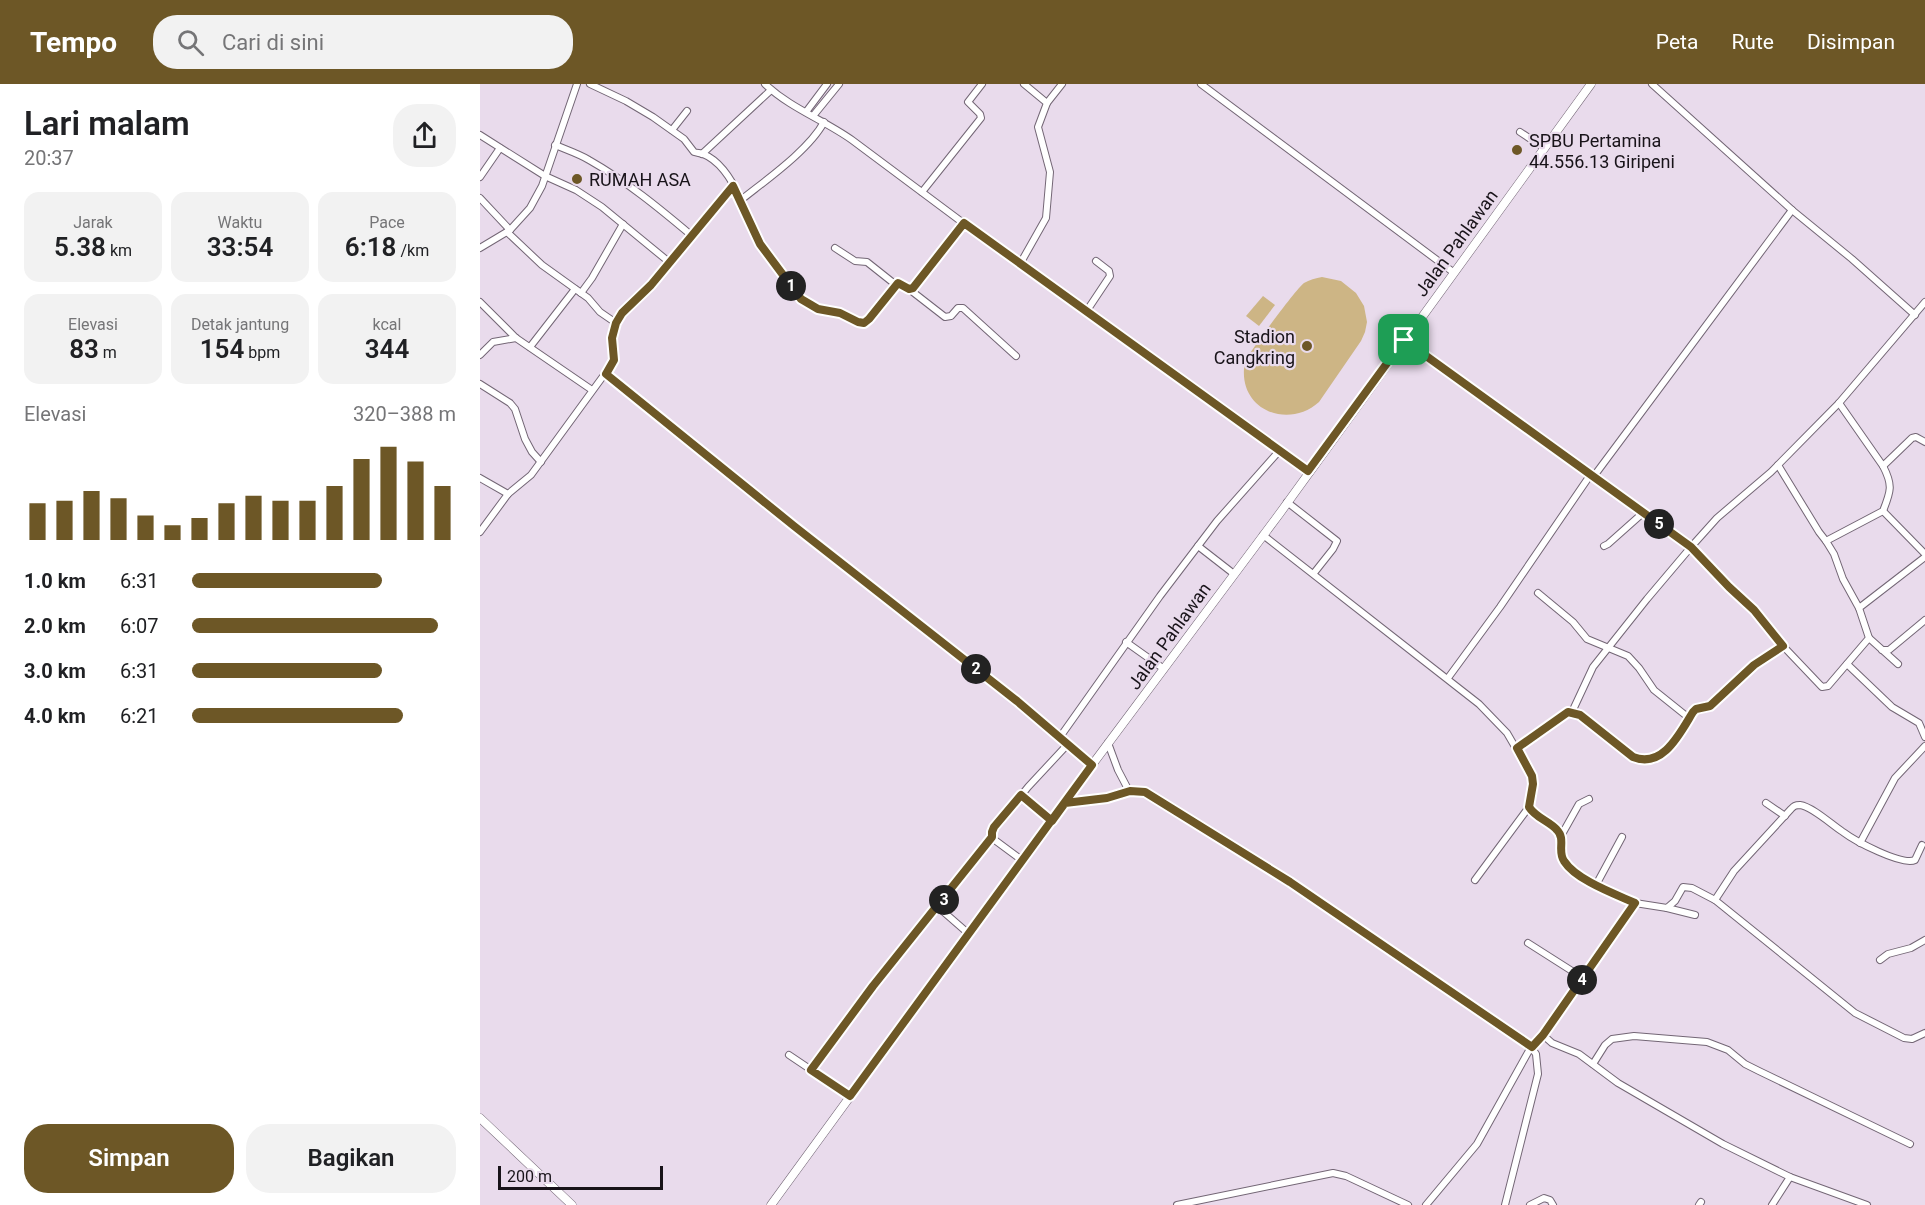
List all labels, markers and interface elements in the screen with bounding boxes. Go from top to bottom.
search box [153,15,573,69]
text: Tempo [30,26,117,59]
icon: search [174,26,207,59]
text: Cari di sini [222,30,324,55]
text: Peta [1656,30,1698,54]
text: Rute [1731,30,1774,54]
text: Disimpan [1807,30,1895,54]
text: Lari malam [24,104,190,143]
button: share [393,104,456,167]
place label: SPBU Pertamina 44.556.13 Giripeni [1529,130,1675,172]
marker: SPBU Pertamina 44.556.13 Giripeni [1510,143,1524,157]
text: 20:37 [24,146,74,170]
place label: RUMAH ASA [589,169,691,190]
marker: RUMAH ASA [570,172,584,186]
street label: Jalan Pahlawan [1410,186,1502,300]
text: Jarak [73,213,113,232]
text: Waktu [218,213,262,232]
text: Pace [369,213,405,232]
text: 5.38 [54,232,106,262]
text: 33:54 [207,232,273,262]
text: 6:18 [345,232,396,262]
text: km [106,241,132,260]
text: /km [396,241,429,260]
pin: 1 [776,271,806,301]
text: 1 [786,276,796,295]
pin [1378,314,1429,365]
text: Elevasi [68,315,118,334]
text: Detak jantung [191,315,289,334]
text: kcal [373,315,401,334]
icon: arrive [1387,323,1420,356]
place label: Stadion Cangkring [1214,326,1295,368]
text: 83 [69,334,99,364]
text: 154 [200,334,244,364]
text: 344 [365,334,409,364]
marker: Stadion Cangkring [1300,339,1314,353]
text: m [99,343,117,362]
text: bpm [244,343,280,362]
text: Elevasi [24,402,86,426]
text: 320–388 m [353,402,456,426]
pin: 5 [1644,509,1674,539]
text: 5 [1654,514,1664,533]
text: 1.0 km [24,569,86,593]
text: 6:31 [120,569,159,593]
street label: Jalan Pahlawan [1123,579,1215,693]
text: 2.0 km [24,614,86,638]
text: 6:07 [120,614,159,638]
pin: 2 [961,654,991,684]
text: 3.0 km [24,659,86,683]
text: 6:31 [120,659,159,683]
text: 2 [971,659,981,678]
text: 4.0 km [24,704,86,728]
text: 6:21 [120,704,159,728]
pin: 3 [929,885,959,915]
text: 3 [939,890,949,909]
pin: 4 [1567,965,1597,995]
text: 4 [1577,970,1587,989]
button: Simpan [24,1124,234,1193]
button: Bagikan [246,1124,456,1193]
scale bar [498,1163,663,1190]
text: 200 m [507,1167,552,1186]

